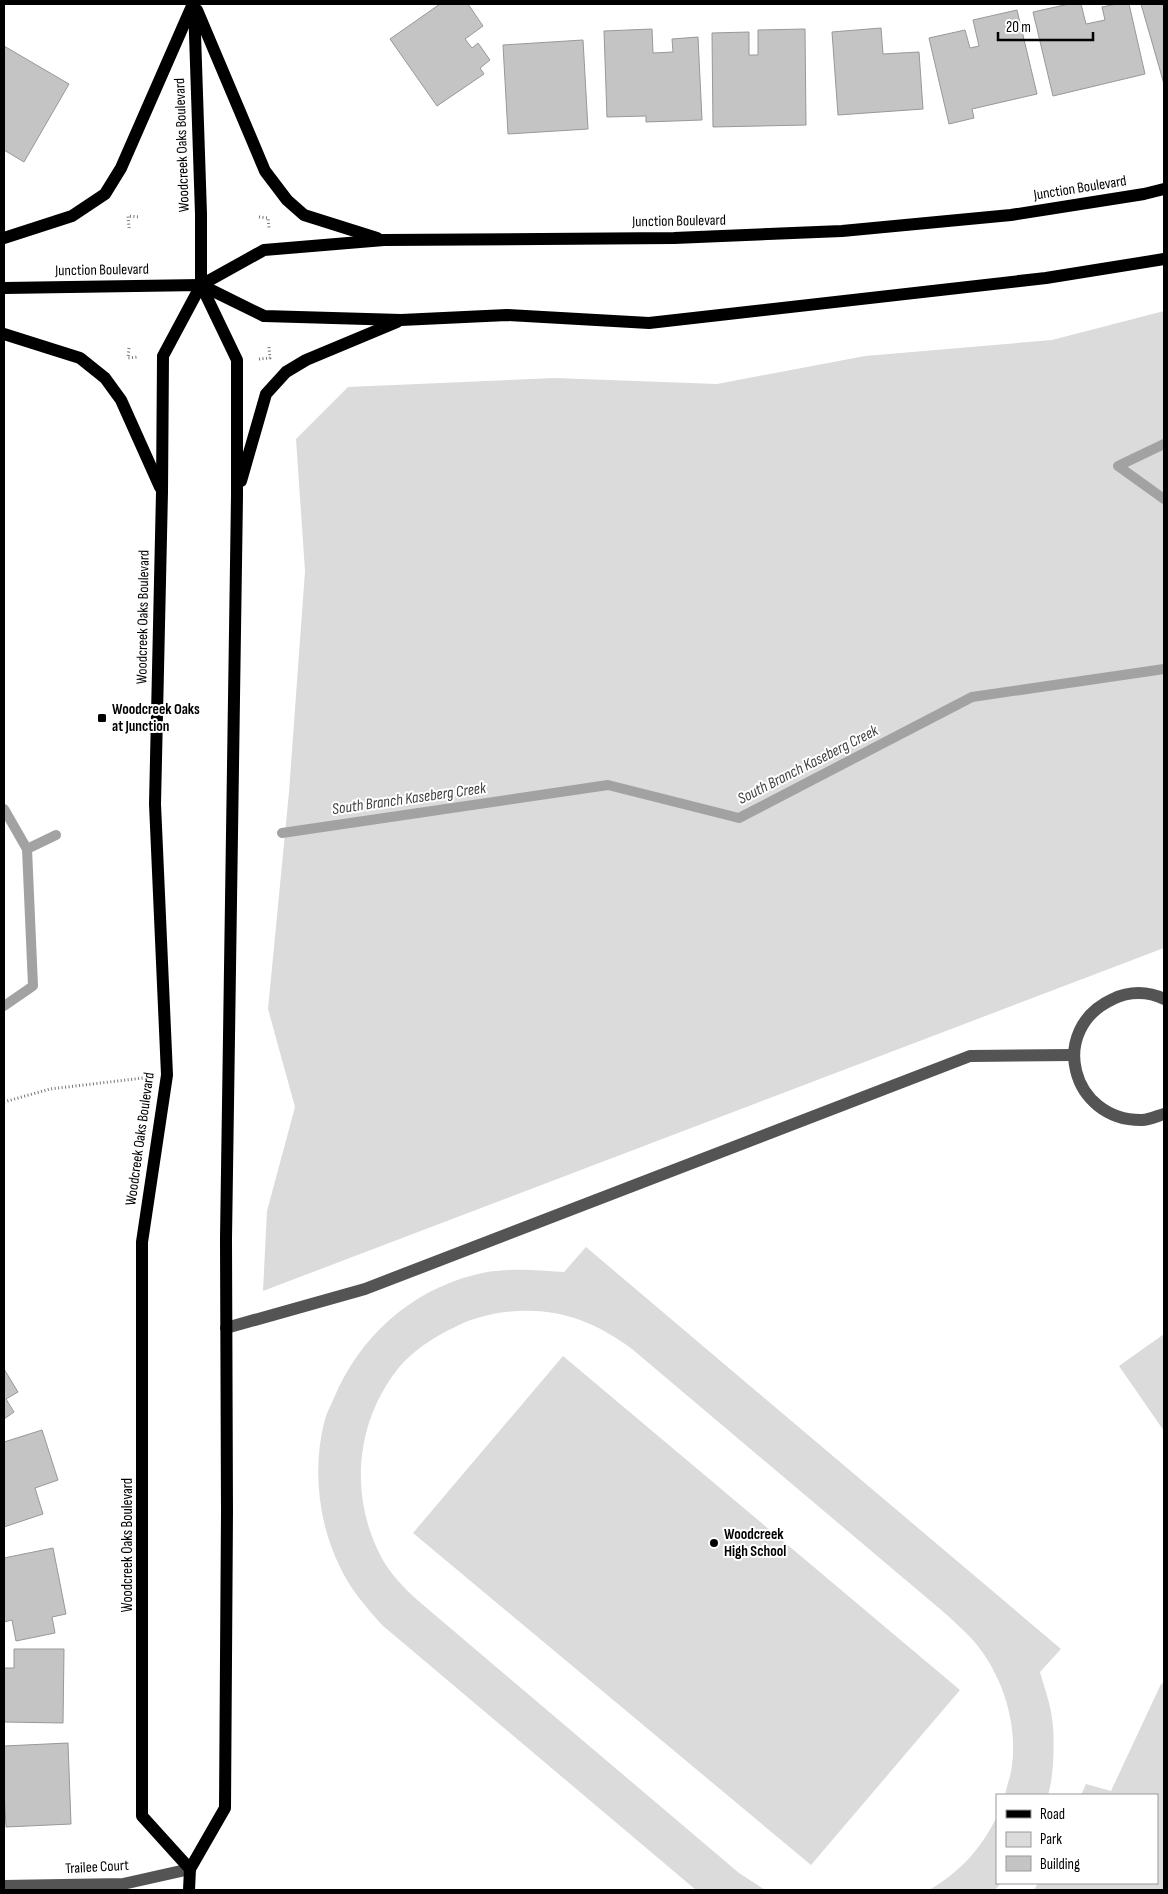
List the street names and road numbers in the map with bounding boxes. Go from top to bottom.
street label: Woodcreek Oaks Boulevard [170,78,194,212]
street label: Junction Boulevard [1031,171,1128,205]
street label: Junction Boulevard [631,211,726,231]
street label: Junction Boulevard [54,260,149,280]
street label: Woodcreek Oaks Boulevard [132,550,154,684]
street label: Woodcreek Oaks Boulevard [121,1071,159,1207]
street label: Woodcreek Oaks Boulevard [118,1478,137,1612]
street label: Trailee Court [65,1856,130,1878]

